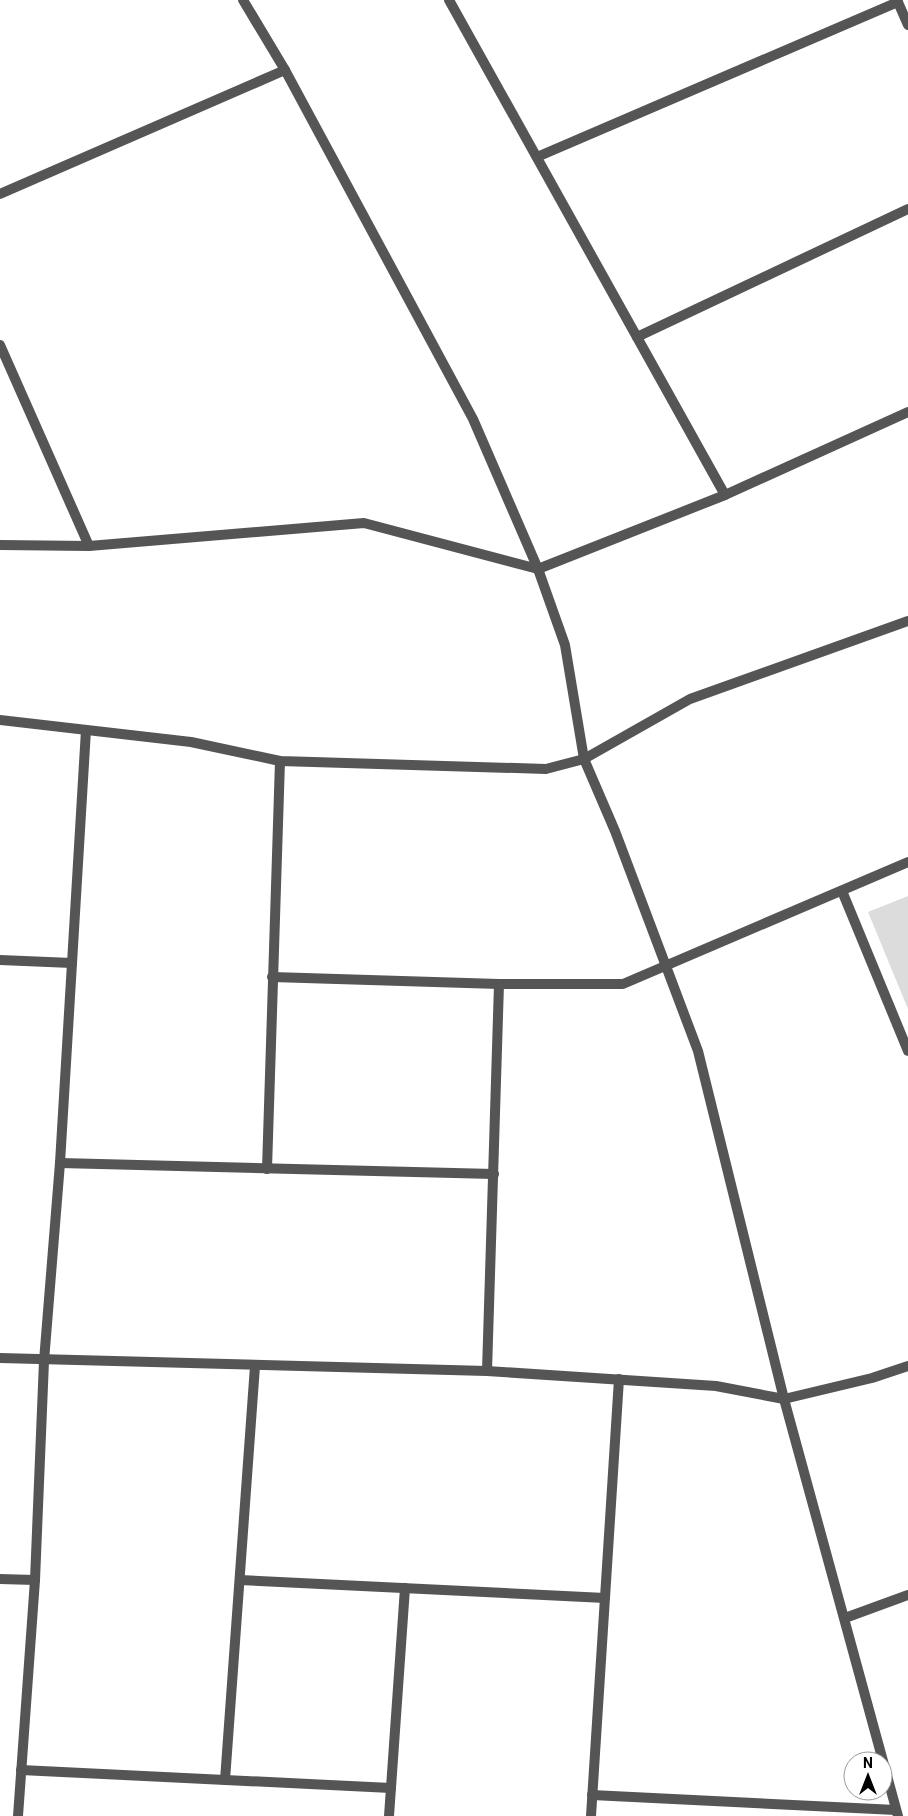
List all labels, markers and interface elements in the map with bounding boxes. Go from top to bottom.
north arrow [843,1751,893,1801]
text: N [863,1755,873,1771]

